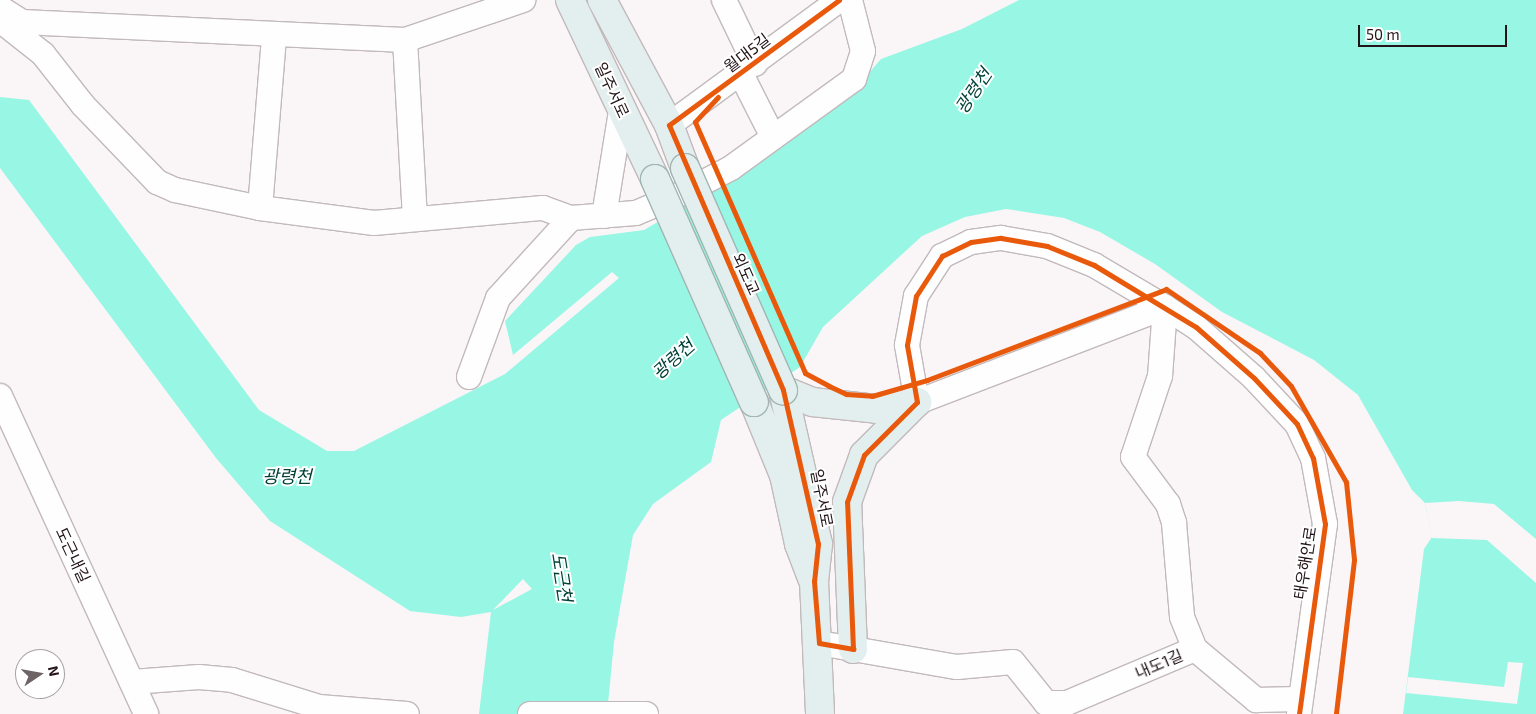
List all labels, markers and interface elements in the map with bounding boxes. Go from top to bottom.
scale bar [1361,15,1510,47]
text: 50 m [1366,25,1400,43]
street label: 월대5길 [720,29,774,77]
street label: 일주서로 [591,59,633,121]
water label: 광령천 [950,64,996,118]
street label: 외도교 [728,250,764,298]
water label: 광령천 [647,334,699,384]
water label: 광령천 [262,465,312,487]
street label: 일주서로 [807,467,837,529]
street label: 도근내길 [52,524,94,586]
street label: 태우해안로 [1290,525,1320,601]
water label: 도근천 [547,551,577,603]
street label: 내도1길 [1132,645,1186,683]
north arrow [15,649,65,699]
text: N [45,664,64,678]

